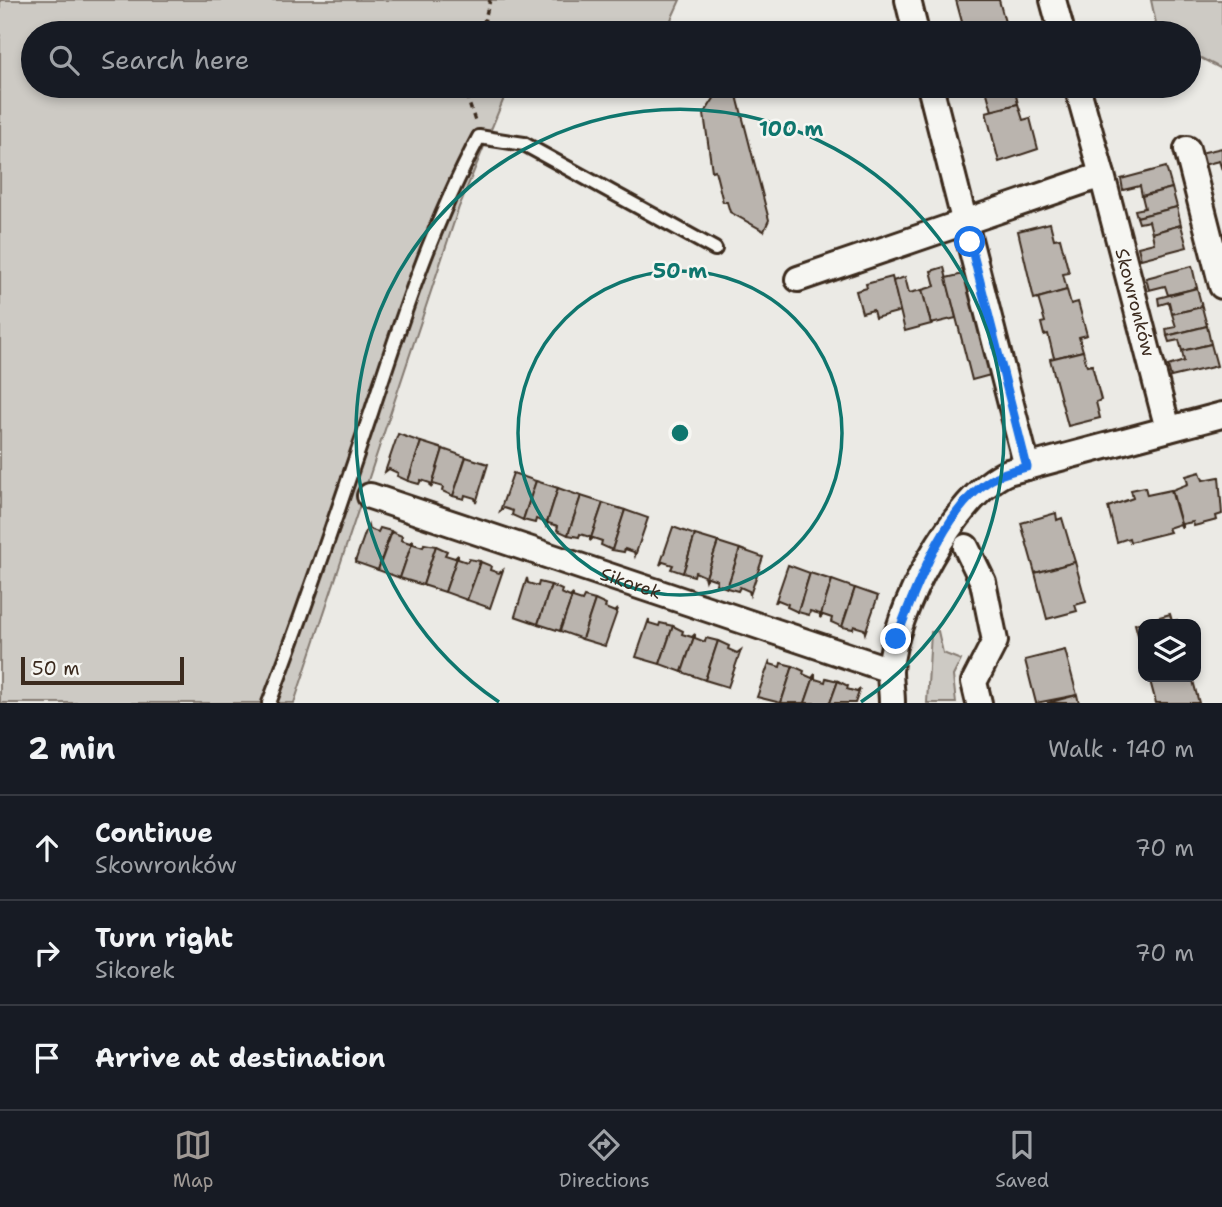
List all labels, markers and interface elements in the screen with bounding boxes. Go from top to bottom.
search box [21,21,1201,98]
icon: search [45,41,83,79]
text: Search here [101,42,250,77]
text: 100 m [759,115,823,143]
route start [954,226,985,257]
street label: Skowronków [1110,246,1161,360]
text: 50 m [653,257,707,285]
centre of rings [668,421,692,445]
street label: Sikorek [597,562,664,605]
map controls [1138,619,1201,682]
button: layers [1138,619,1201,682]
route end [880,623,911,654]
scale bar [21,654,184,686]
text: 50 m [32,656,80,681]
text: 2 min [28,728,115,769]
text: Walk · 140 m [1048,734,1194,764]
text: Continue [95,815,213,850]
icon: ahead [28,829,66,867]
text: 70 m [1135,833,1194,863]
text: Skowronków [95,850,237,880]
text: Turn right [95,920,233,955]
icon: right [28,934,66,972]
text: 70 m [1135,938,1194,968]
text: Sikorek [95,955,175,985]
icon: arrive [28,1039,66,1077]
text: Arrive at destination [95,1040,385,1075]
tab: Map [173,1126,213,1193]
tab: Directions [559,1126,650,1193]
tab: Saved [995,1126,1049,1193]

